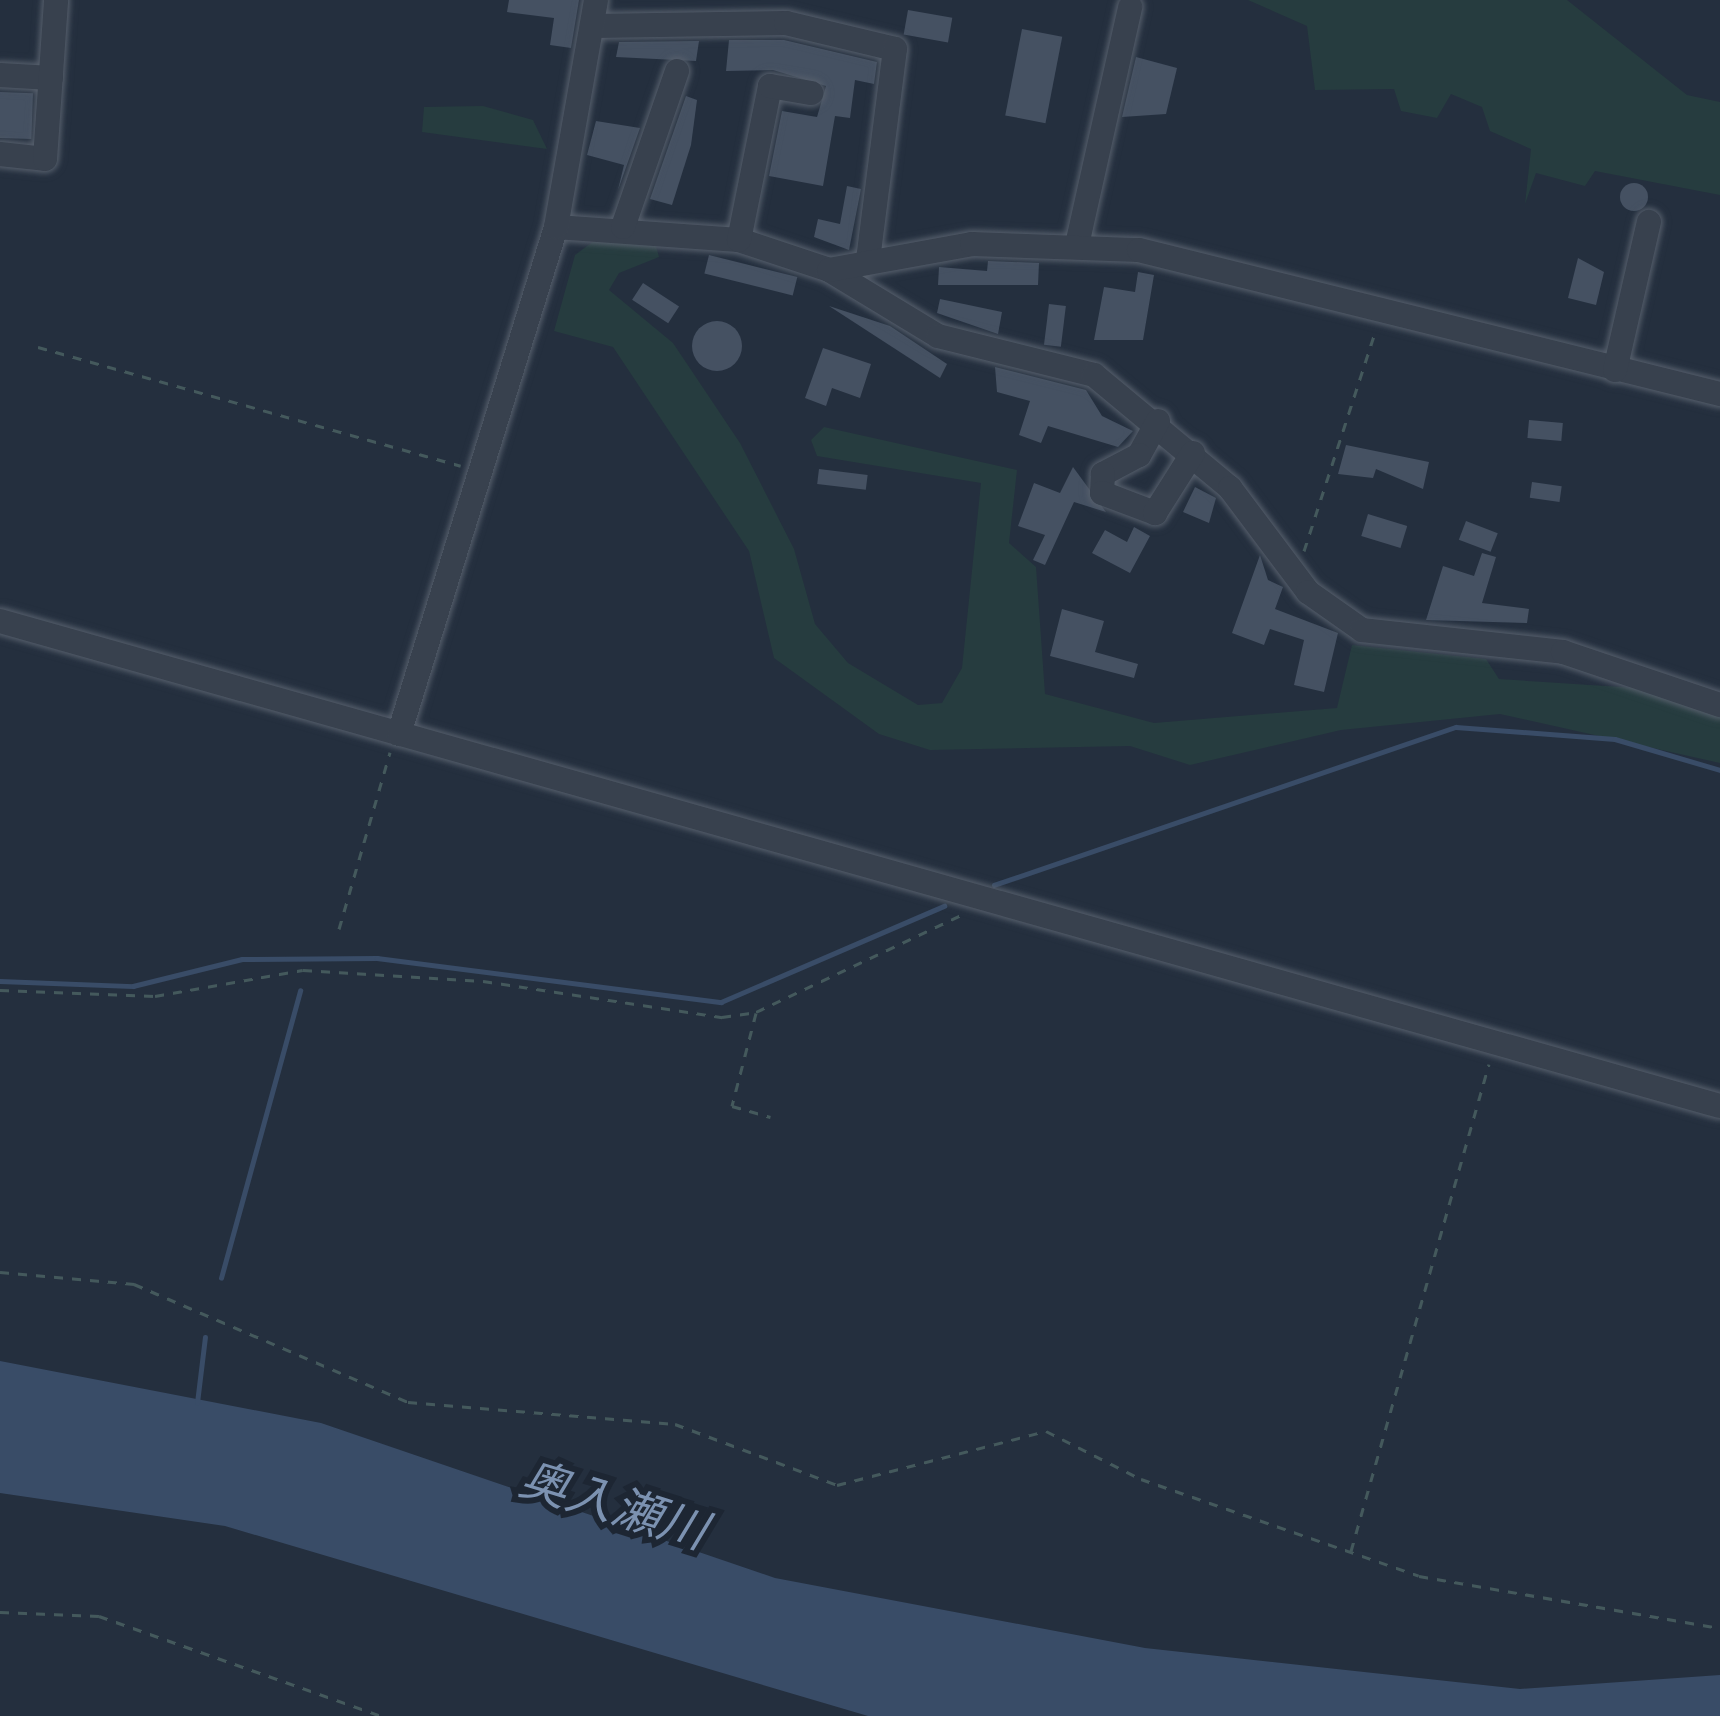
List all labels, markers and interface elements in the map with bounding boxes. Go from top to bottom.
water label: 奥入瀬川 [514,1448,714,1560]

